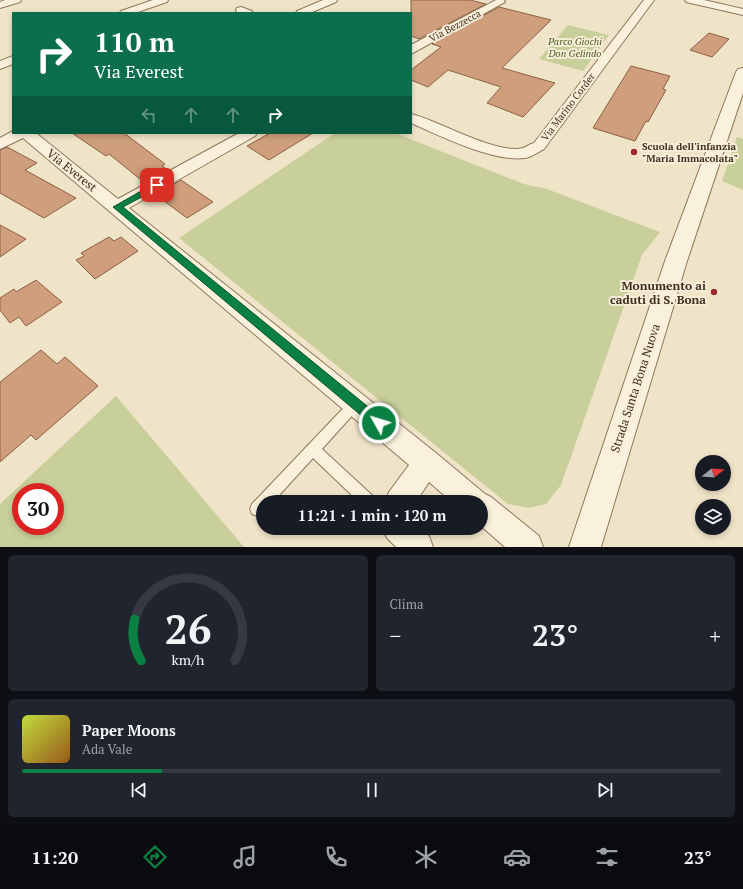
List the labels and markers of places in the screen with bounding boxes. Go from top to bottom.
place label: Scuola dell'infanzia "Maria Immacolata" [642,140,738,165]
marker: Scuola dell'infanzia "Maria Immacolata" [629,147,639,157]
pin [140,168,174,202]
place label: Monumento ai caduti di S. Bona [610,278,706,307]
marker: Monumento ai caduti di S. Bona [709,287,719,297]

